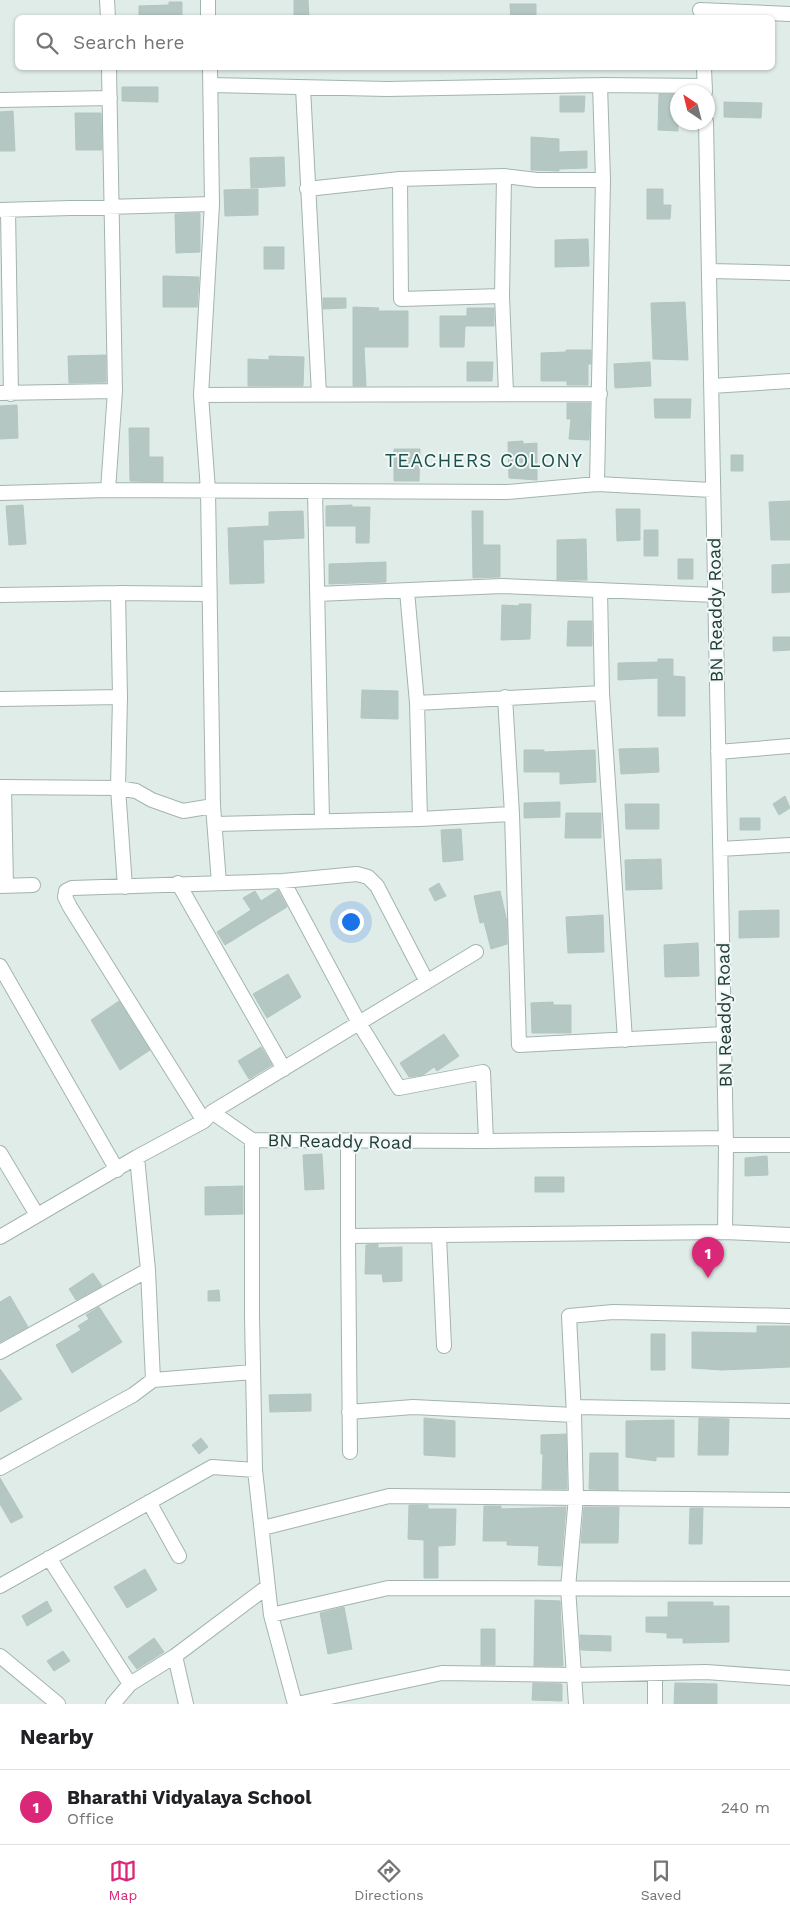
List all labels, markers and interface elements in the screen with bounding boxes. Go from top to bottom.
search box [15,15,775,70]
icon: search [33,29,61,57]
text: Search here [73,31,184,54]
north arrow [670,85,715,130]
district label: TEACHERS COLONY [385,449,583,472]
street label: BN Readdy Road [703,537,727,683]
your location [338,909,364,935]
street label: BN Readdy Road [712,942,736,1088]
street label: BN Readdy Road [267,1129,413,1153]
pin: 1 [692,1237,724,1278]
text: Nearby [20,1724,93,1749]
text: Bharathi Vidyalaya School [67,1786,311,1809]
text: 1 [33,1798,39,1817]
text: 240 m [721,1798,770,1817]
text: Office [67,1809,114,1828]
tab: Map [109,1857,137,1903]
tab: Directions [354,1857,424,1903]
tab: Saved [641,1857,681,1903]

